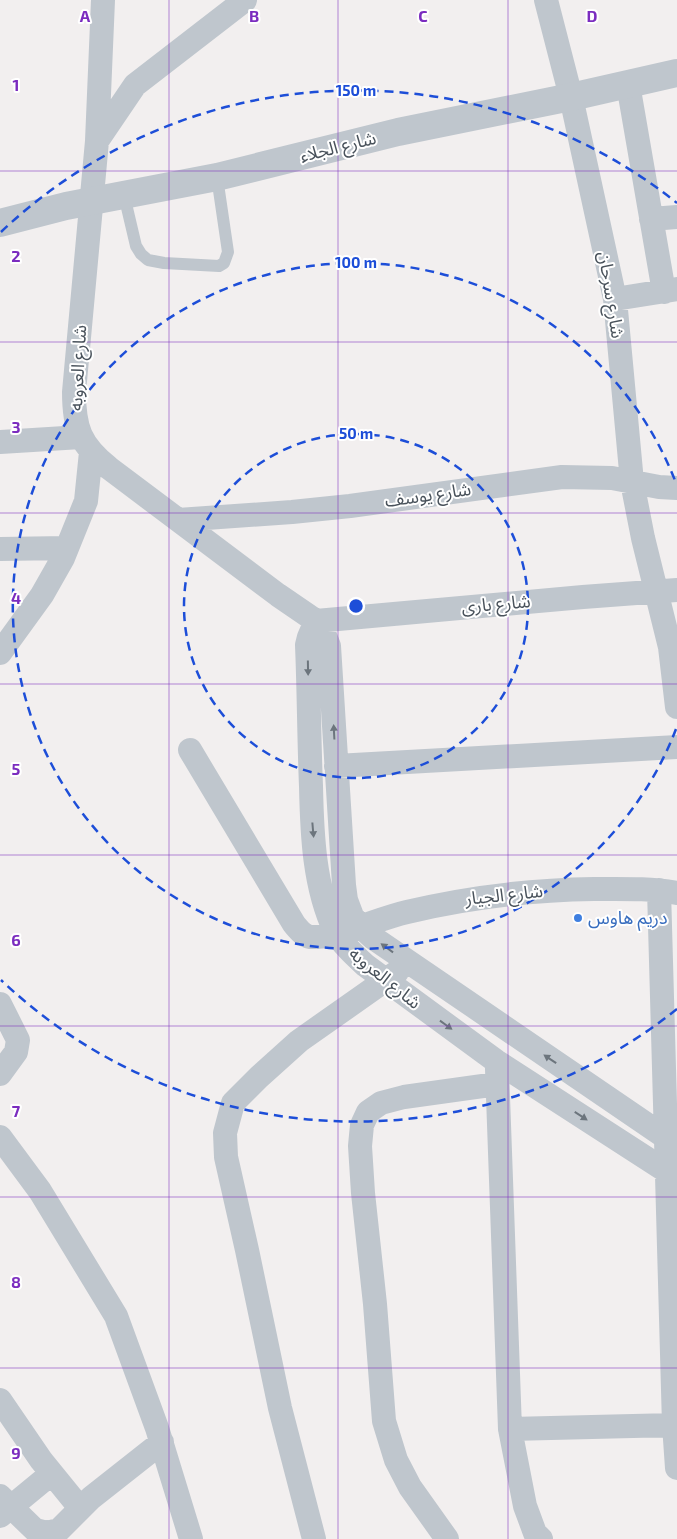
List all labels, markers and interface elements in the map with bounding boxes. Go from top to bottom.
text: A [80,6,91,25]
text: B [249,6,259,25]
text: C [418,6,428,25]
text: D [587,6,598,25]
text: 1 [13,75,19,94]
text: 150 m [336,81,376,99]
street label: شارع الجلاء [297,126,379,170]
text: 2 [11,246,21,265]
street label: شارع سرحان [590,250,630,341]
text: 100 m [335,253,377,271]
street label: شارع العروبه [64,324,94,412]
text: 3 [11,417,21,436]
text: 50 m [339,424,373,442]
street label: شارع يوسف [383,477,473,515]
text: 4 [11,588,21,607]
street label: شارع بارى [460,589,532,621]
centre of rings [347,597,365,615]
one-way arrow [304,660,312,676]
one-way arrow [329,724,337,740]
text: 5 [12,759,21,778]
one-way arrow [309,823,317,839]
street label: شارع الجيار [463,879,544,913]
place label: دريم هاوس [588,906,668,931]
marker: دريم هاوس [572,912,584,924]
text: 6 [11,930,21,949]
street label: شارع العروبه [343,942,426,1016]
one-way arrow [380,943,393,953]
one-way arrow [439,1020,453,1030]
one-way arrow [543,1054,557,1064]
text: 7 [12,1101,21,1120]
one-way arrow [574,1111,587,1120]
text: 8 [11,1272,21,1291]
text: 9 [11,1443,21,1462]

